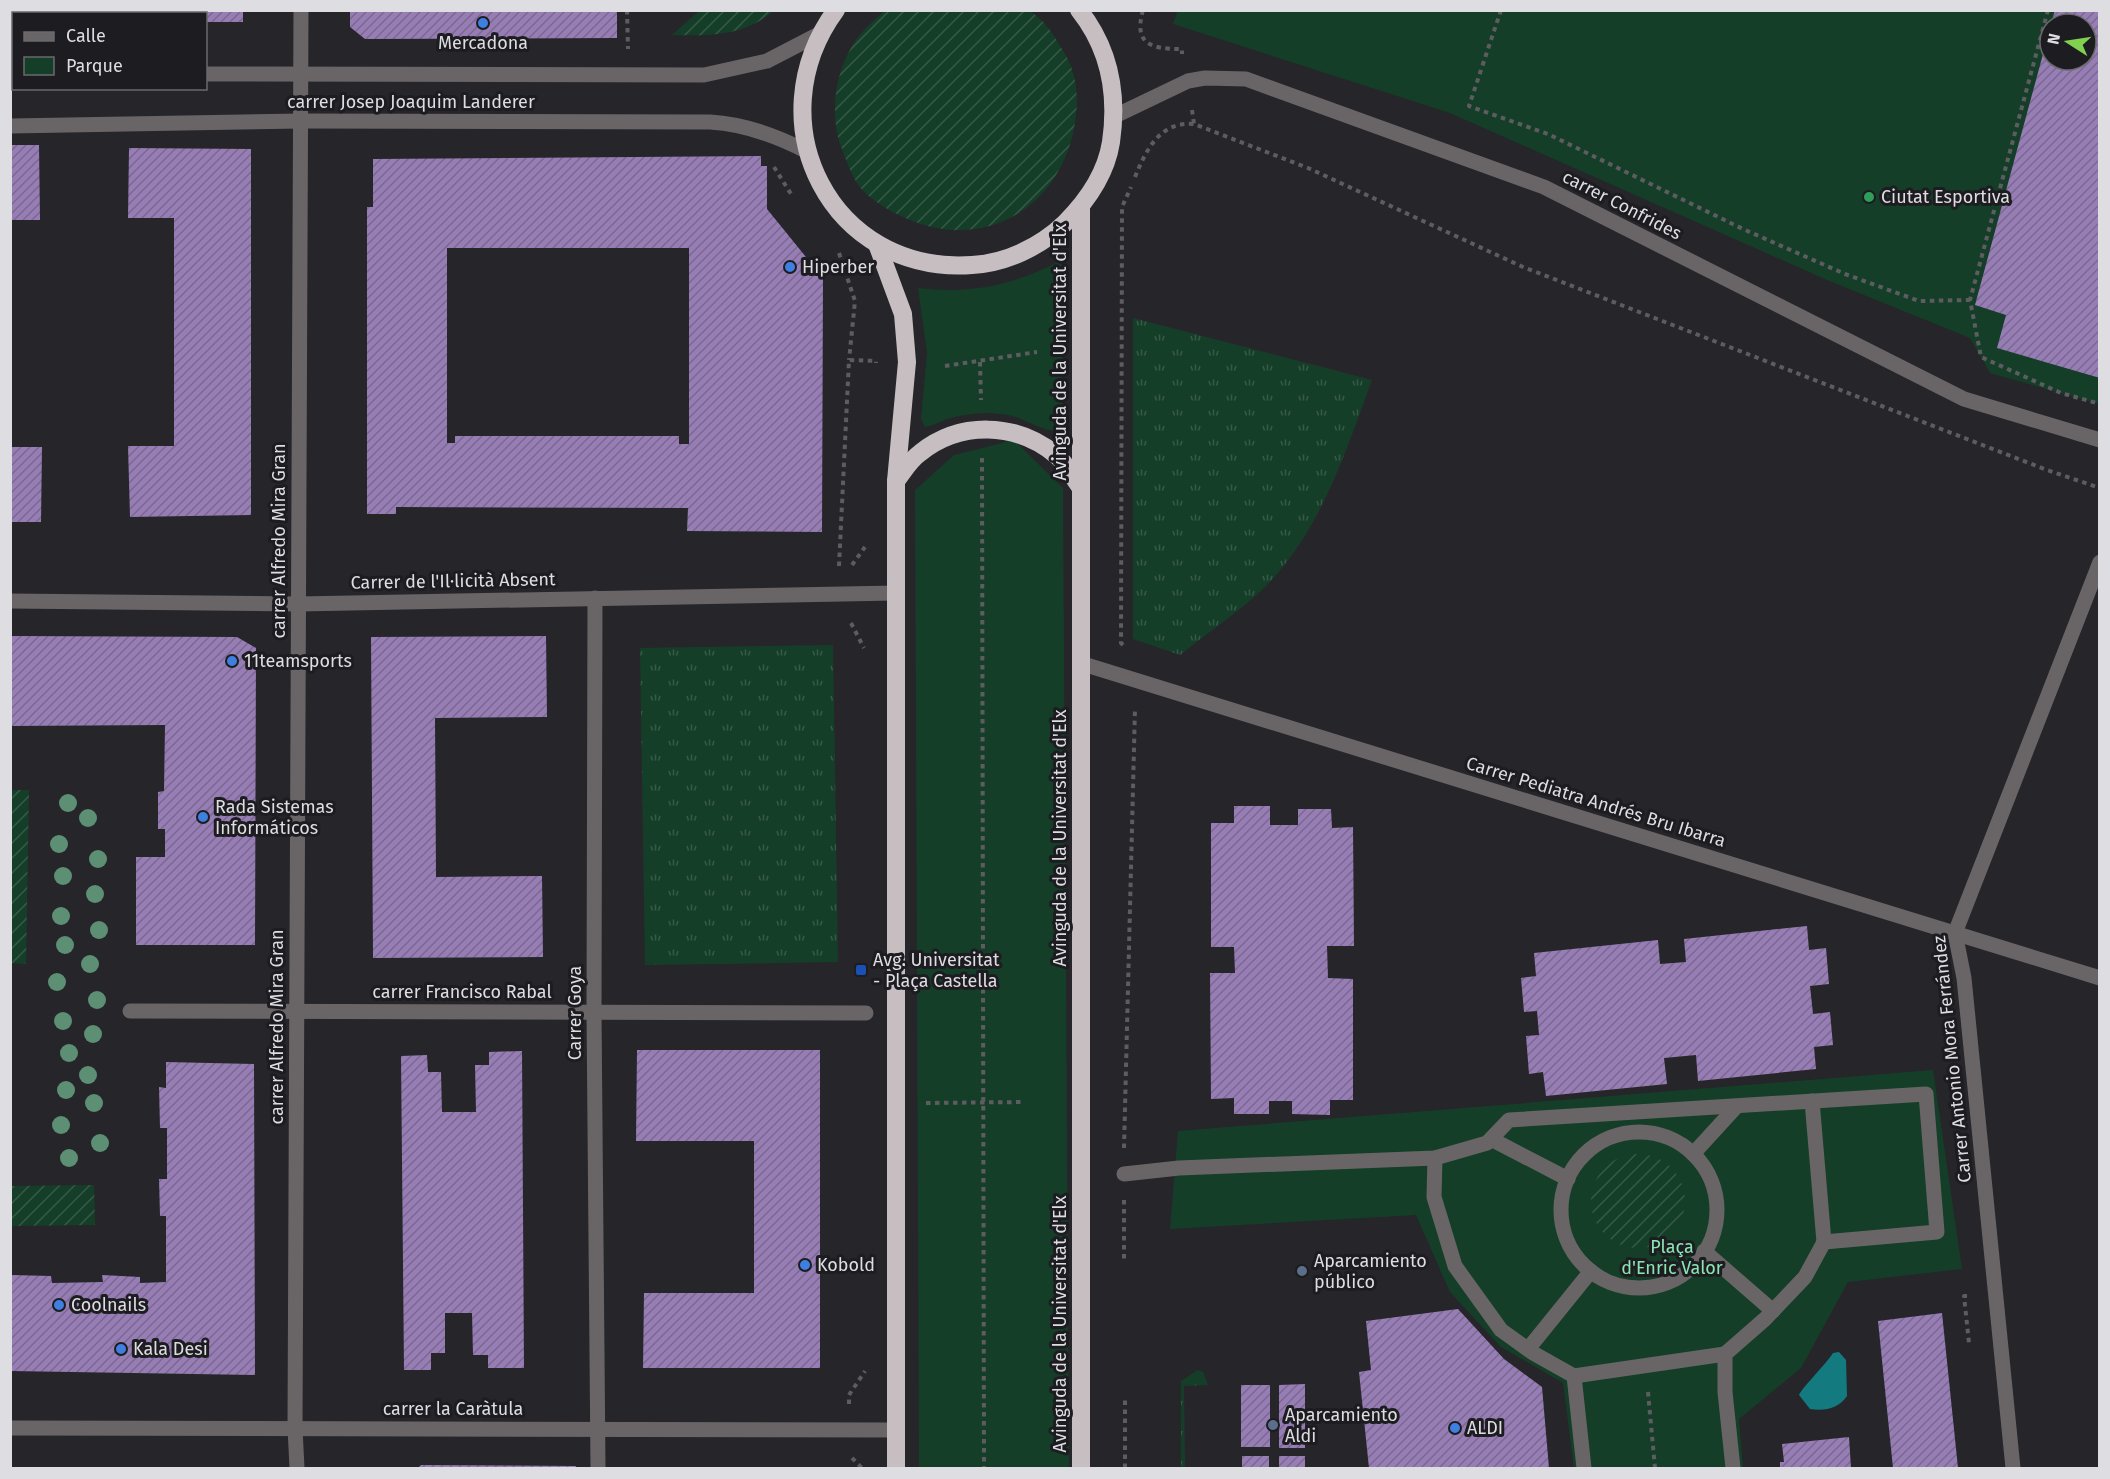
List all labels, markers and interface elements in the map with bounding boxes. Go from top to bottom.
legend [12,12,207,90]
north arrow [2038,12,2098,72]
marker: Mercadona [476,16,490,30]
text: Calle [66,25,106,47]
place label: Mercadona [438,32,528,54]
text: N [2043,32,2064,46]
text: Parque [66,55,123,77]
street label: carrer Josep Joaquim Landerer [287,91,535,113]
street label: carrer Confrides [1559,165,1685,245]
place label: Ciutat Esportiva [1881,186,2010,208]
marker: Ciutat Esportiva [1862,190,1876,204]
street label: Avinguda de la Universitat d'Elx [1049,223,1071,480]
place label: Hiperber [802,256,874,278]
marker: Hiperber [783,260,797,274]
street label: carrer Alfredo Mira Gran [268,444,290,638]
street label: Carrer de l'Il·licità Absent [350,568,556,594]
place label: 11teamsports [244,650,352,672]
marker: 11teamsports [225,654,239,668]
street label: Avinguda de la Universitat d'Elx [1049,709,1071,966]
street label: Carrer Pediatra Andrés Bru Ibarra [1464,752,1728,852]
place label: Rada Sistemas Informáticos [215,796,334,839]
marker: Rada Sistemas Informáticos [196,810,210,824]
street label: carrer Alfredo Mira Gran [266,930,288,1124]
street label: Carrer Antonio Mora Ferrández [1928,934,1976,1184]
place label: Avg. Universitat - Plaça Castella [873,949,1000,992]
marker: Avg. Universitat - Plaça Castella [854,963,868,977]
street label: Carrer Goya [564,966,586,1060]
street label: carrer Francisco Rabal [372,981,552,1003]
street label: Avinguda de la Universitat d'Elx [1049,1195,1071,1452]
park label: Plaça d'Enric Valor [1621,1236,1723,1279]
place label: Aparcamiento público [1314,1250,1427,1293]
place label: Kobold [817,1254,875,1276]
marker: Kobold [798,1258,812,1272]
marker: Aparcamiento público [1295,1264,1309,1278]
place label: Coolnails [71,1294,146,1316]
marker: Coolnails [52,1298,66,1312]
place label: Kala Desi [133,1338,208,1360]
marker: Kala Desi [114,1342,128,1356]
street label: carrer la Caràtula [383,1398,523,1420]
place label: Aparcamiento Aldi [1285,1404,1398,1447]
place label: ALDI [1467,1417,1503,1439]
marker: Aparcamiento Aldi [1266,1418,1280,1432]
marker: ALDI [1448,1421,1462,1435]

